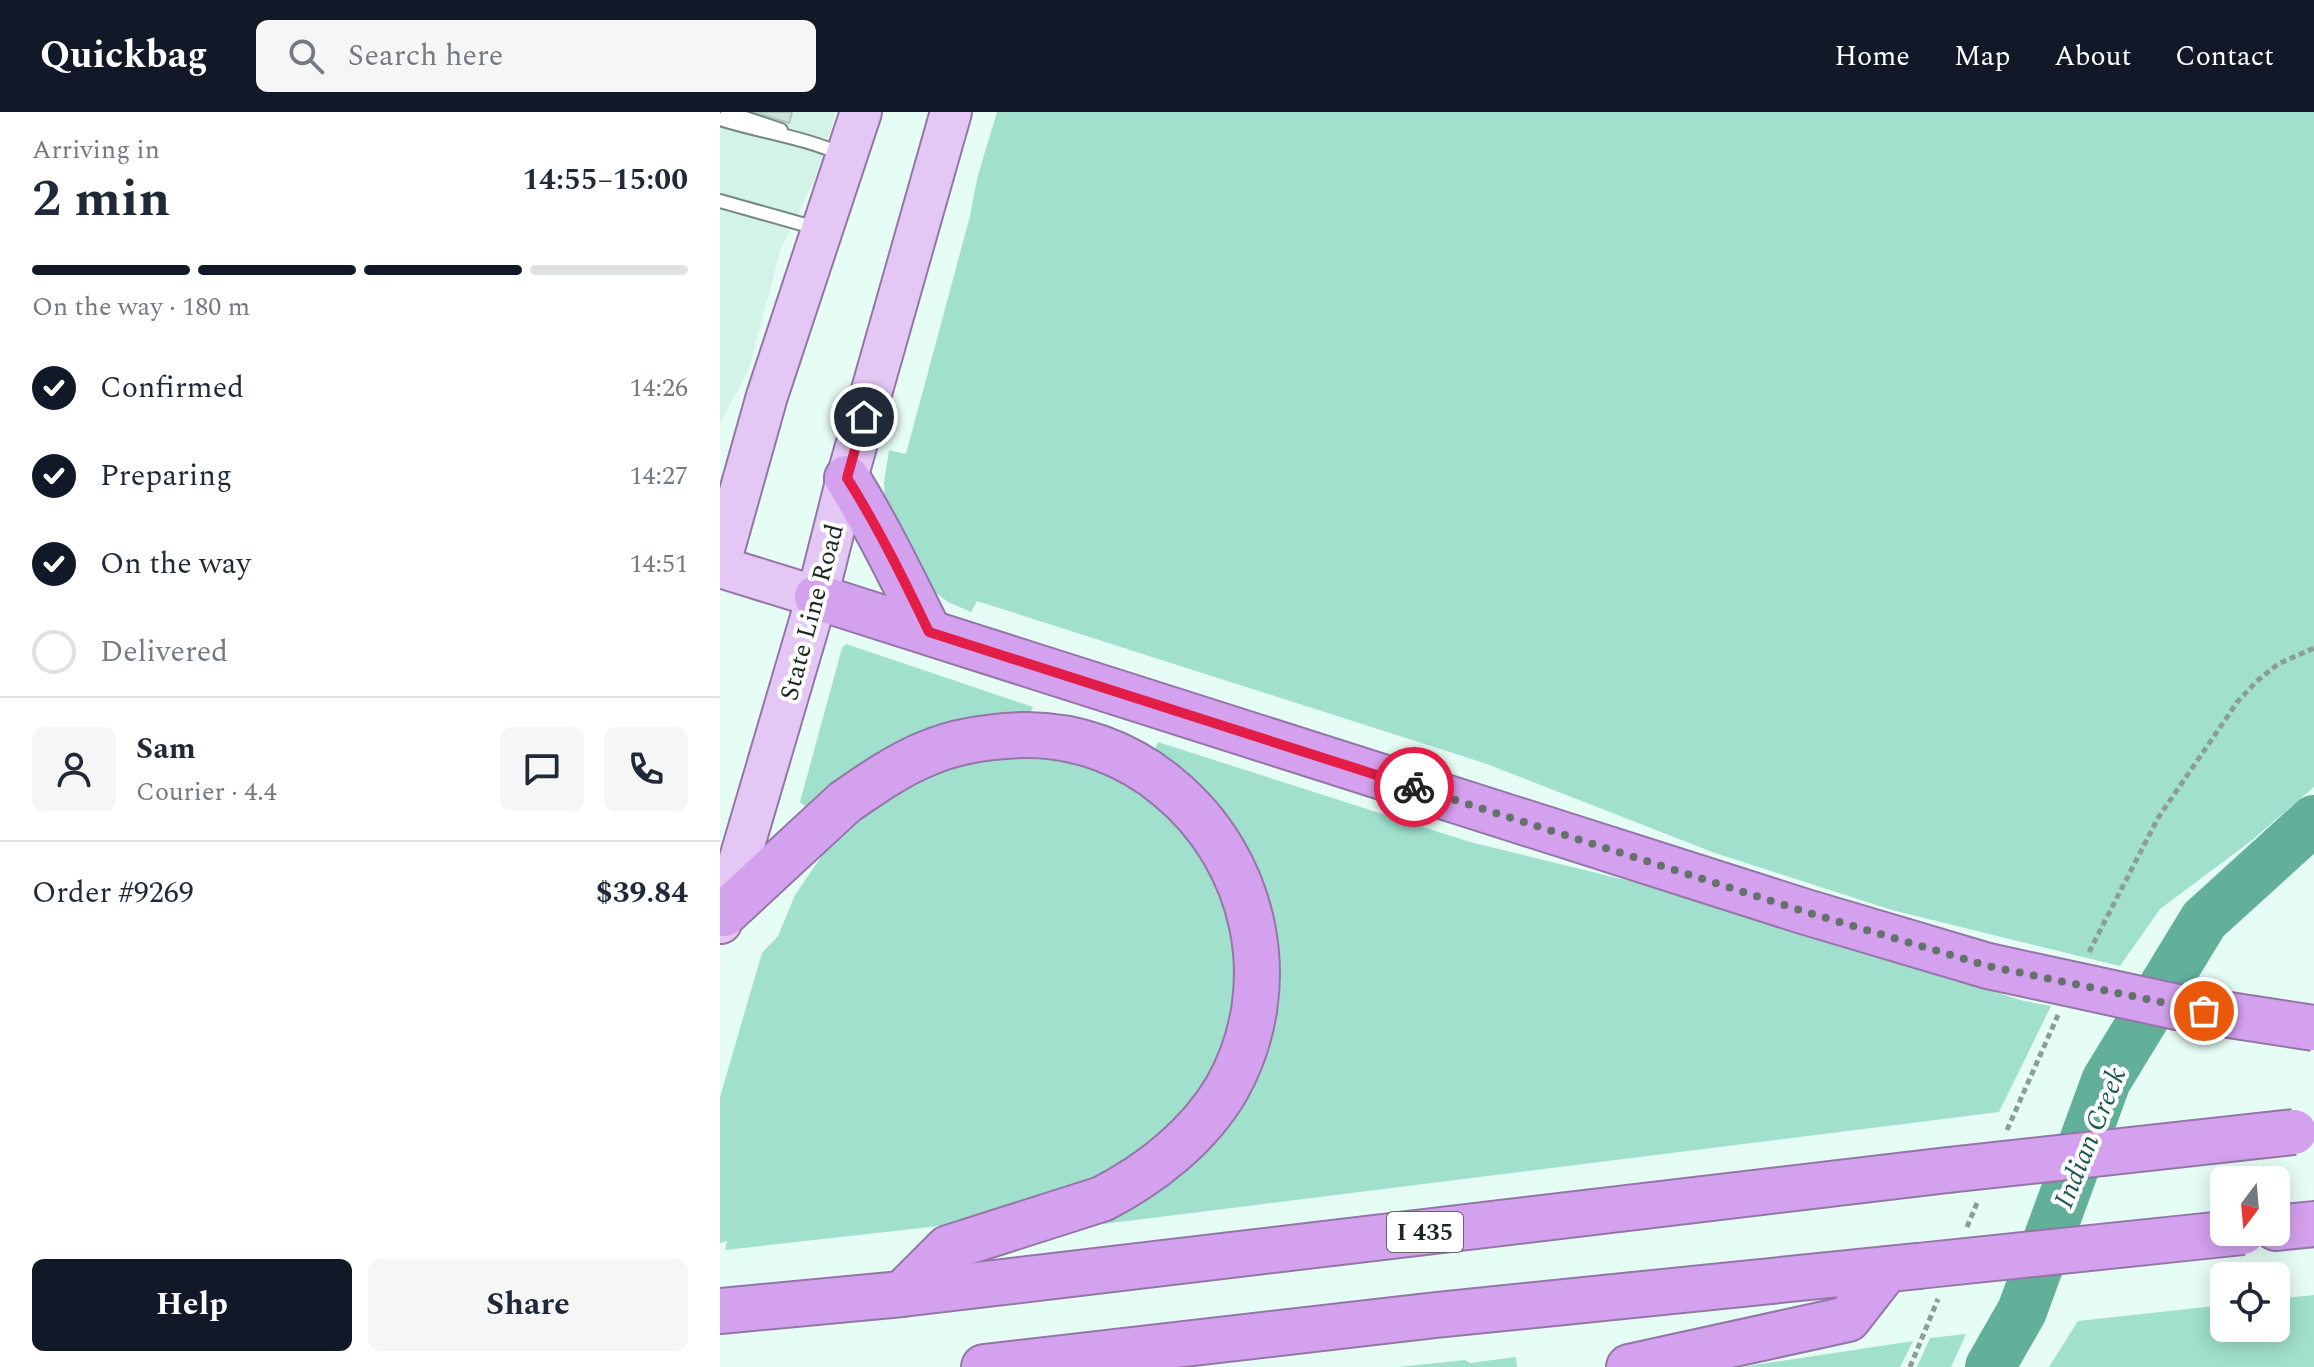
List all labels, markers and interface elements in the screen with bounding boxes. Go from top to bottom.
search box [256,20,816,92]
text: Quickbag [40,27,208,85]
text: Search here [348,33,503,79]
icon: search [284,34,328,78]
text: Home [1834,35,1910,78]
text: Map [1954,35,2010,78]
text: About [2054,35,2131,78]
text: Contact [2175,35,2274,78]
text: Arriving in [32,130,160,170]
text: 14:55–15:00 [522,157,688,203]
text: 2 min [32,160,170,239]
text: On the way · 180 m [32,287,250,327]
text: Confirmed [100,365,244,411]
icon: check [32,366,76,410]
text: 14:26 [629,368,688,408]
pin [830,383,898,451]
icon: home [842,395,886,439]
text: Preparing [100,453,232,499]
icon: check [32,454,76,498]
text: 14:27 [629,456,688,496]
street label: State Line Road [769,519,855,705]
text: On the way [100,541,251,587]
icon: check [32,542,76,586]
text: 14:51 [629,544,688,584]
text: Delivered [100,629,228,675]
text: Sam [136,726,196,772]
button: person [32,727,116,811]
button: chat [500,727,584,811]
button: phone [604,727,688,811]
courier [1374,747,1454,827]
icon: bike [1392,765,1436,809]
text: Courier · 4.4 [136,772,277,812]
text: Order #9269 [32,870,194,916]
text: $39.84 [596,870,688,916]
pin [2170,977,2238,1045]
icon: bag [2182,989,2226,1033]
water label: Indian Creek [2043,1061,2138,1215]
north arrow [2210,1166,2290,1246]
map controls [2210,1166,2290,1342]
road number: I 435 [1387,1212,1463,1252]
button: Help [32,1259,352,1351]
button: Share [368,1259,688,1351]
button: locate [2210,1262,2290,1342]

